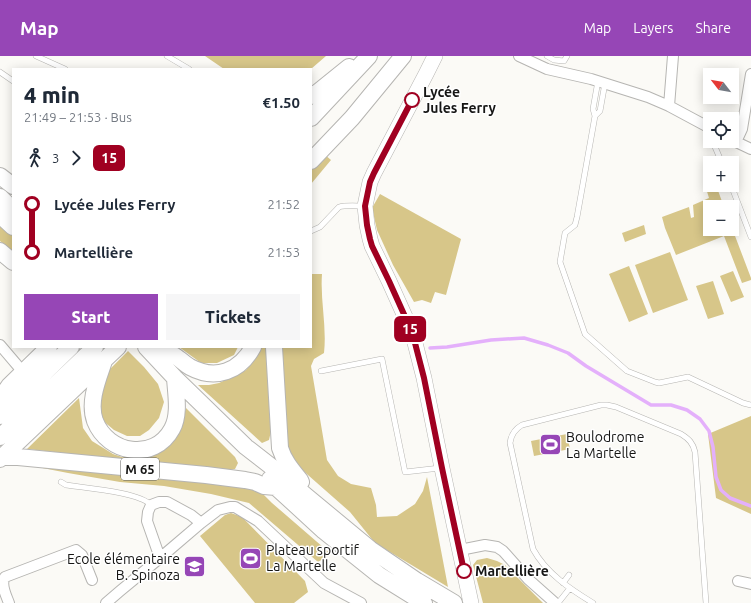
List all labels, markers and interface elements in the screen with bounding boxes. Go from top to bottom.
text: Map [20,17,59,39]
text: Map [584,20,611,36]
text: Layers [633,20,673,36]
text: Share [695,20,731,36]
north arrow [703,68,739,104]
map controls [703,68,739,236]
text: 4 min [24,82,80,107]
place label: Lycée Jules Ferry [423,84,496,116]
marker: Lycée Jules Ferry [404,92,420,108]
text: €1.50 [262,94,300,111]
text: 21:49 – 21:53 · Bus [24,110,132,124]
button: locate [703,112,739,148]
icon: walk [24,147,46,169]
icon: forward [65,147,87,169]
text: 15 [101,150,117,166]
text: 3 [52,151,59,165]
button: + [703,156,739,192]
text: Lycée Jules Ferry [54,196,175,213]
text: 21:52 [267,197,300,211]
button: − [703,200,739,236]
text: Martellière [54,244,133,261]
text: 21:53 [267,245,300,259]
button: Start [24,294,158,340]
button: Tickets [166,294,300,340]
line badge: 15 [392,316,428,342]
text: 15 [402,321,418,337]
place label: Boulodrome La Martelle [566,429,644,461]
sports icon: Boulodrome La Martelle [537,432,563,458]
road number: M 65 [121,458,159,480]
place label: Plateau sportif La Martelle [266,542,360,574]
sports icon: Plateau sportif La Martelle [238,545,264,571]
place label: Ecole élémentaire B. Spinoza [67,551,180,583]
school or university icon: Ecole élémentaire B. Spinoza [182,554,208,580]
marker: Martellière [456,563,472,579]
place label: Martellière [475,563,549,579]

